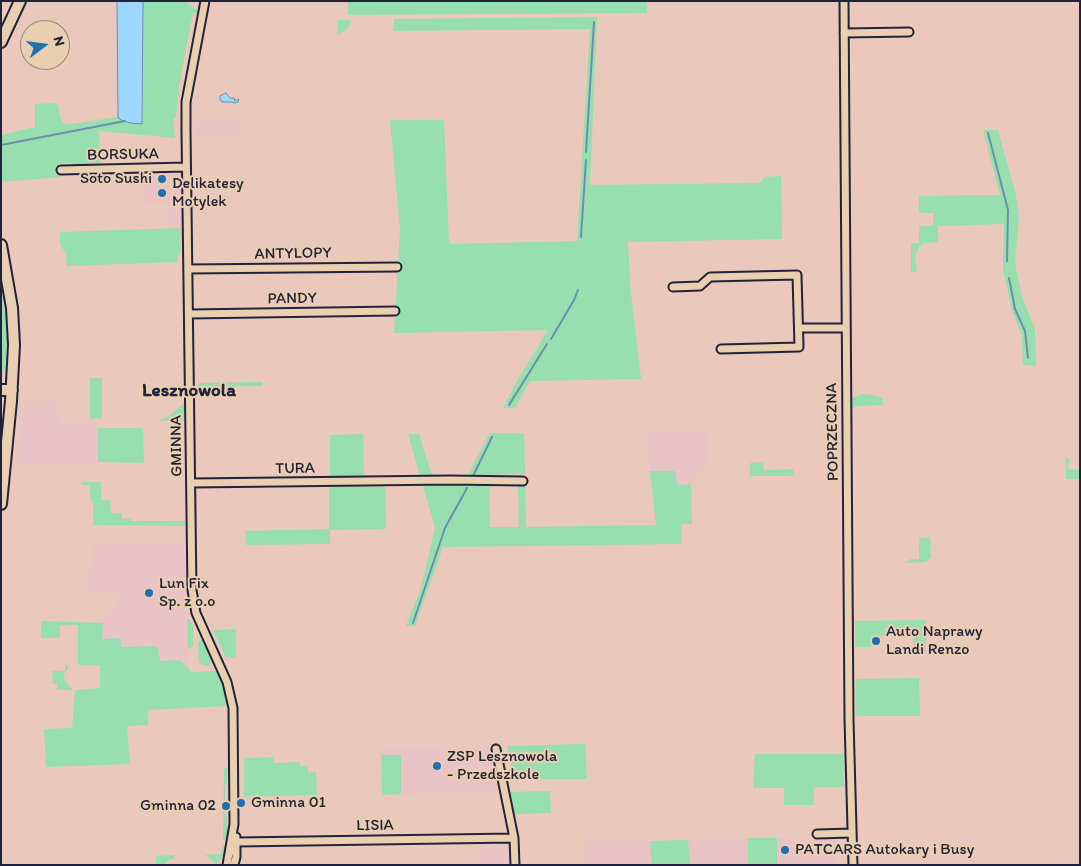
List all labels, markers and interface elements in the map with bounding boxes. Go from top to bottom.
north arrow [20,20,70,70]
text: N [50,34,68,48]
street label: BORSUKA [87,145,159,165]
place label: Soto Sushi [80,169,152,189]
marker: Soto Sushi [156,173,168,185]
place label: Delikatesy Motylek [172,174,244,212]
marker: Delikatesy Motylek [156,187,168,199]
street label: ANTYLOPY [254,244,332,264]
street label: PANDY [267,289,317,309]
district label: Lesznowola [142,380,236,402]
street label: POPRZECZNA [823,383,843,481]
street label: GMINNA [167,415,187,477]
street label: TURA [275,459,315,479]
place label: Lun Fix Sp. z o.o [159,574,215,612]
marker: Lun Fix Sp. z o.o [143,587,155,599]
place label: Auto Naprawy Landi Renzo [886,622,983,660]
marker: Auto Naprawy Landi Renzo [870,635,882,647]
place label: ZSP Lesznowola - Przedszkole [447,747,557,785]
marker: ZSP Lesznowola - Przedszkole [431,760,443,772]
place label: Gminna 01 [251,793,326,813]
place label: Gminna 02 [140,796,216,816]
marker: Gminna 01 [235,797,247,809]
marker: Gminna 02 [220,800,232,812]
street label: LISIA [356,816,394,836]
place label: PATCARS Autokary i Busy [795,840,974,860]
marker: PATCARS Autokary i Busy [779,844,791,856]

